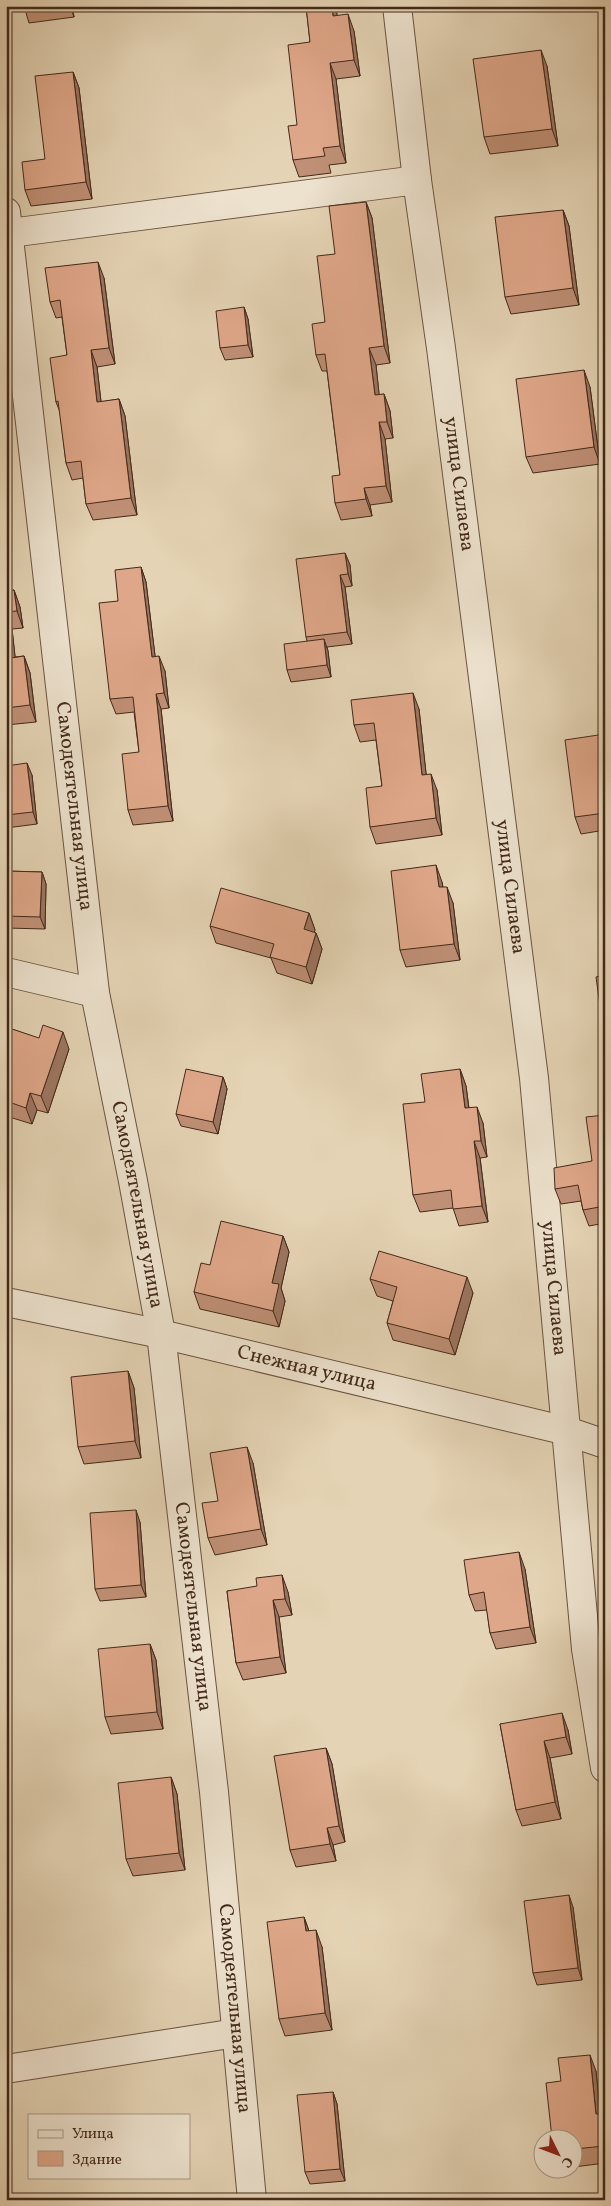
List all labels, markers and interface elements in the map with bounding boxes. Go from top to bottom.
street label: улица Силаева [436,415,481,553]
street label: Самодеятельная улица [48,700,100,912]
street label: улица Силаева [487,818,532,956]
street label: Самодеятельная улица [103,1099,170,1311]
street label: улица Силаева [533,1220,573,1357]
street label: Снежная улица [234,1339,379,1399]
street label: Самодеятельная улица [167,1501,219,1713]
street label: Самодеятельная улица [210,1903,258,2115]
legend [28,2114,190,2178]
text: Улица [72,2124,114,2145]
north arrow [534,2128,584,2178]
text: Здание [72,2150,122,2171]
text: С [556,2152,577,2171]

